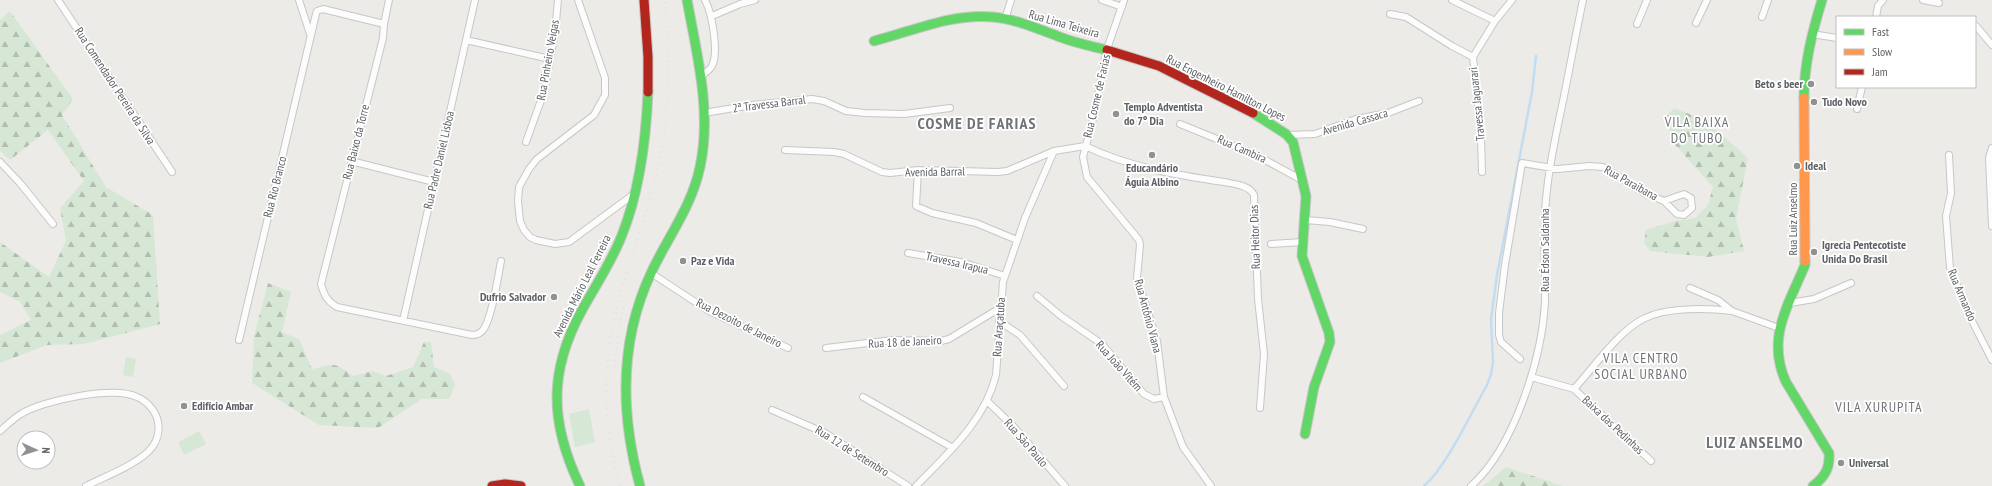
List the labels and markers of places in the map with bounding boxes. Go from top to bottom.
place label: Beto s beer [1755,76,1803,91]
marker: Beto s beer [1806,79,1816,89]
place label: Tudo Novo [1822,94,1868,109]
marker: Tudo Novo [1809,97,1819,107]
place label: Templo Adventista do 7º Dia [1124,99,1203,128]
marker: Templo Adventista do 7º Dia [1111,109,1121,119]
marker: Educandário Águia Albino [1147,150,1157,160]
place label: Ideal [1805,158,1826,173]
place label: Educandário Águia Albino [1124,160,1180,189]
marker: Ideal [1792,161,1802,171]
place label: Igrecia Pentecotiste Unida Do Brasil [1822,237,1906,266]
marker: Igrecia Pentecotiste Unida Do Brasil [1809,247,1819,257]
place label: Paz e Vida [691,253,735,268]
marker: Paz e Vida [678,256,688,266]
place label: Dufrio Salvador [480,289,546,304]
marker: Dufrio Salvador [549,292,559,302]
place label: Edifício Ambar [192,398,254,413]
marker: Edifício Ambar [179,401,189,411]
place label: Universal [1849,455,1889,470]
marker: Universal [1836,458,1846,468]

